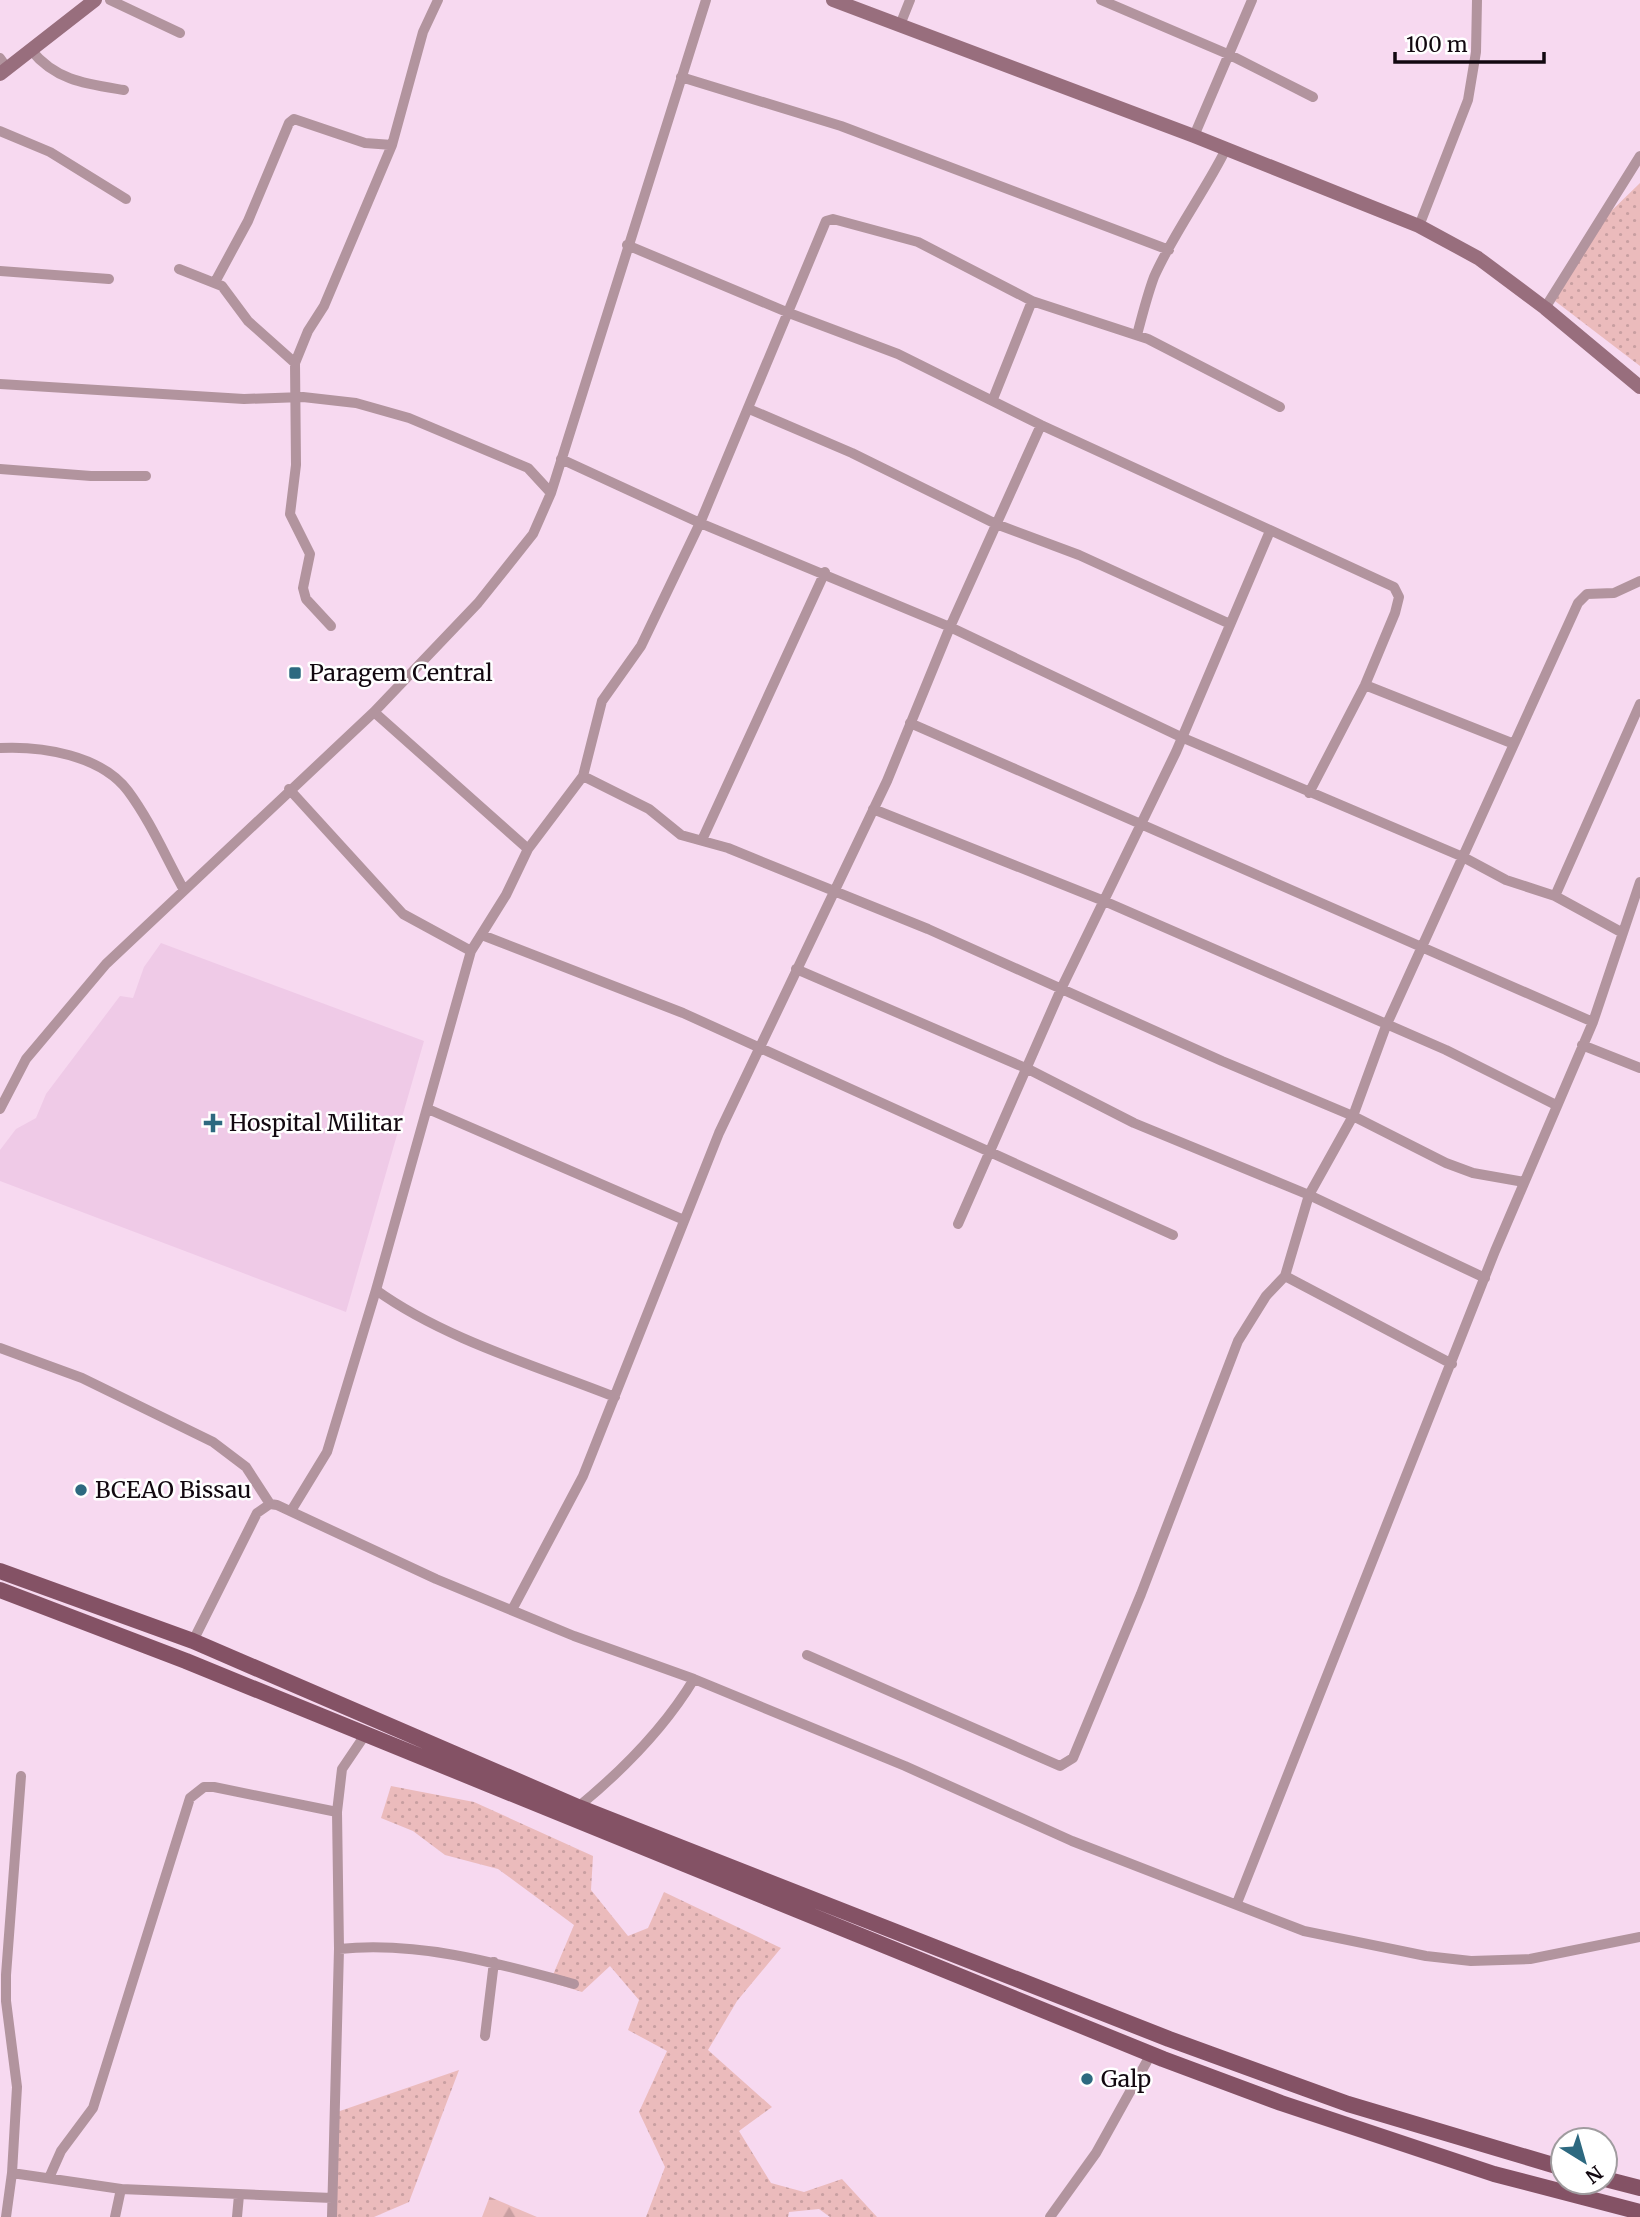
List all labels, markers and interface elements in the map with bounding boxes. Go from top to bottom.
scale bar [1395,21,1544,65]
text: 100 m [1406,31,1468,58]
place label: Paragem Central [309,658,493,687]
marker: Paragem Central [287,665,303,681]
place label: Hospital Militar [229,1108,403,1137]
marker: Hospital Militar [203,1113,223,1133]
place label: BCEAO Bissau [95,1475,252,1504]
marker: BCEAO Bissau [73,1482,89,1498]
place label: Galp [1101,2064,1151,2093]
marker: Galp [1079,2071,1095,2087]
north arrow [1549,2126,1619,2196]
text: N [1581,2160,1607,2189]

